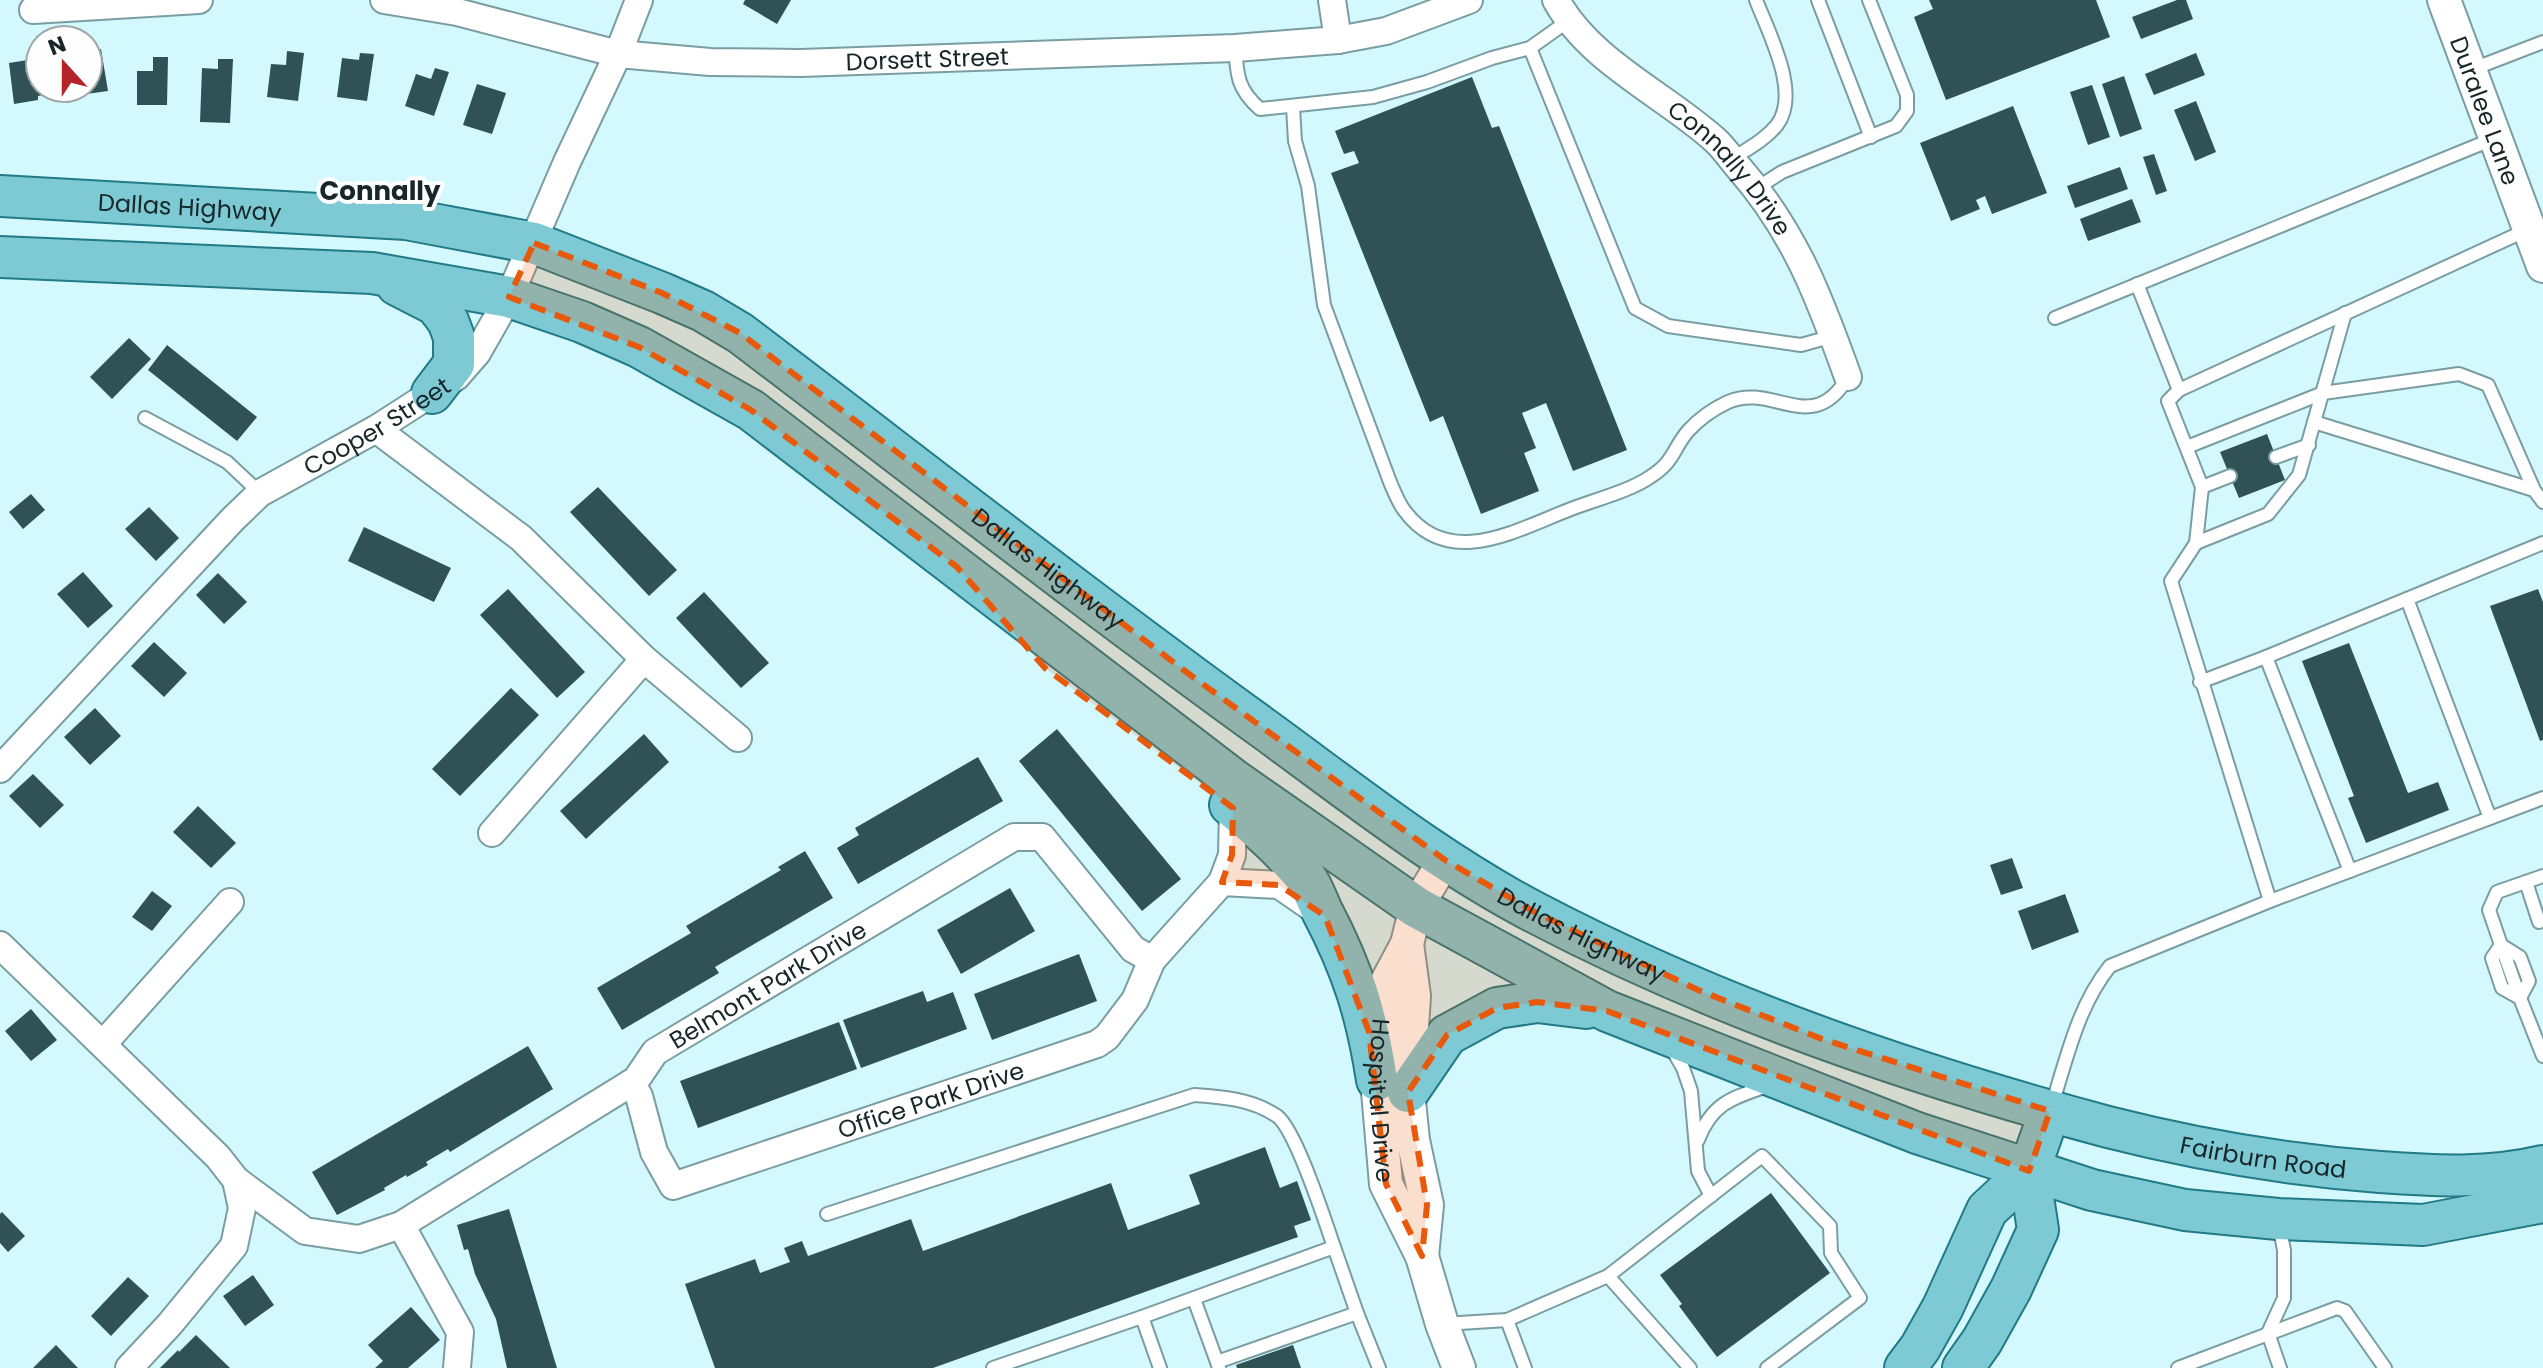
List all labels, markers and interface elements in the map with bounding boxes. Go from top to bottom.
north arrow [24,24,104,104]
text: N [44,28,70,63]
street label: Duralee Lane [2442,31,2528,190]
street label: Dorsett Street [845,39,1009,78]
street label: Connally Drive [1661,92,1800,242]
district label: Connally [320,173,441,209]
street label: Dallas Highway [97,185,283,228]
street label: Cooper Street [297,369,457,482]
street label: Dallas Highway [965,500,1132,637]
street label: Dallas Highway [1491,879,1671,990]
street label: Belmont Park Drive [663,913,872,1056]
street label: Hospital Drive [1361,1018,1402,1184]
street label: Office Park Drive [833,1053,1028,1146]
street label: Fairburn Road [2177,1128,2348,1186]

